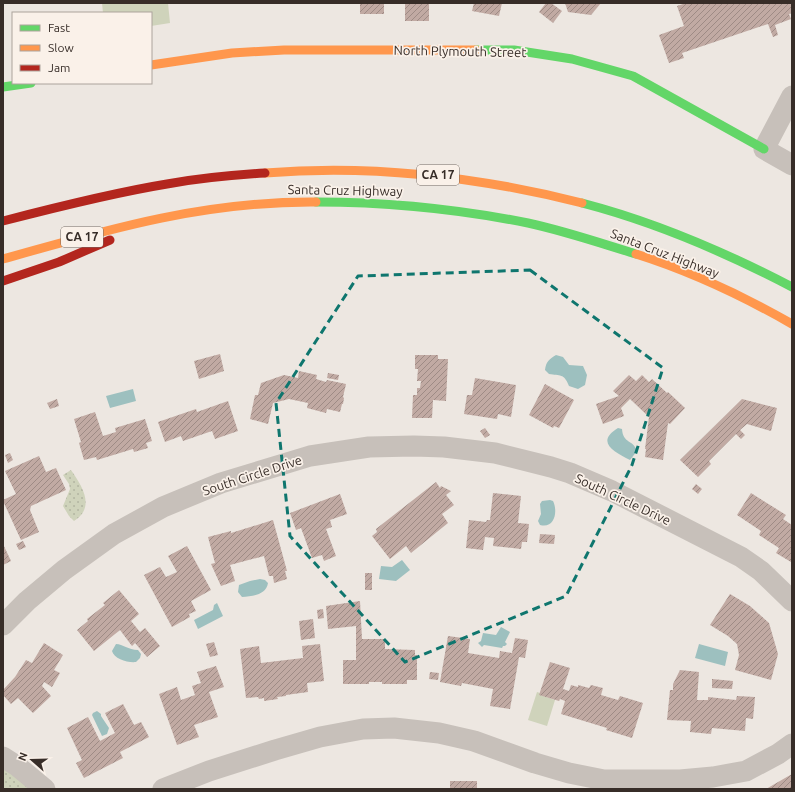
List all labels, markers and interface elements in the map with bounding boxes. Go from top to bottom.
legend [12,12,152,84]
text: Fast [48,21,70,34]
text: Slow [48,41,74,54]
street label: North Plymouth Street [393,43,527,59]
text: Jam [48,61,70,74]
road number: CA 17 [417,165,459,185]
street label: Santa Cruz Highway [287,182,403,198]
street label: Santa Cruz Highway [609,226,721,280]
road number: CA 17 [61,227,103,247]
street label: South Circle Drive [201,452,303,498]
street label: South Circle Drive [573,471,673,527]
north arrow [12,740,52,780]
text: N [16,751,30,762]

